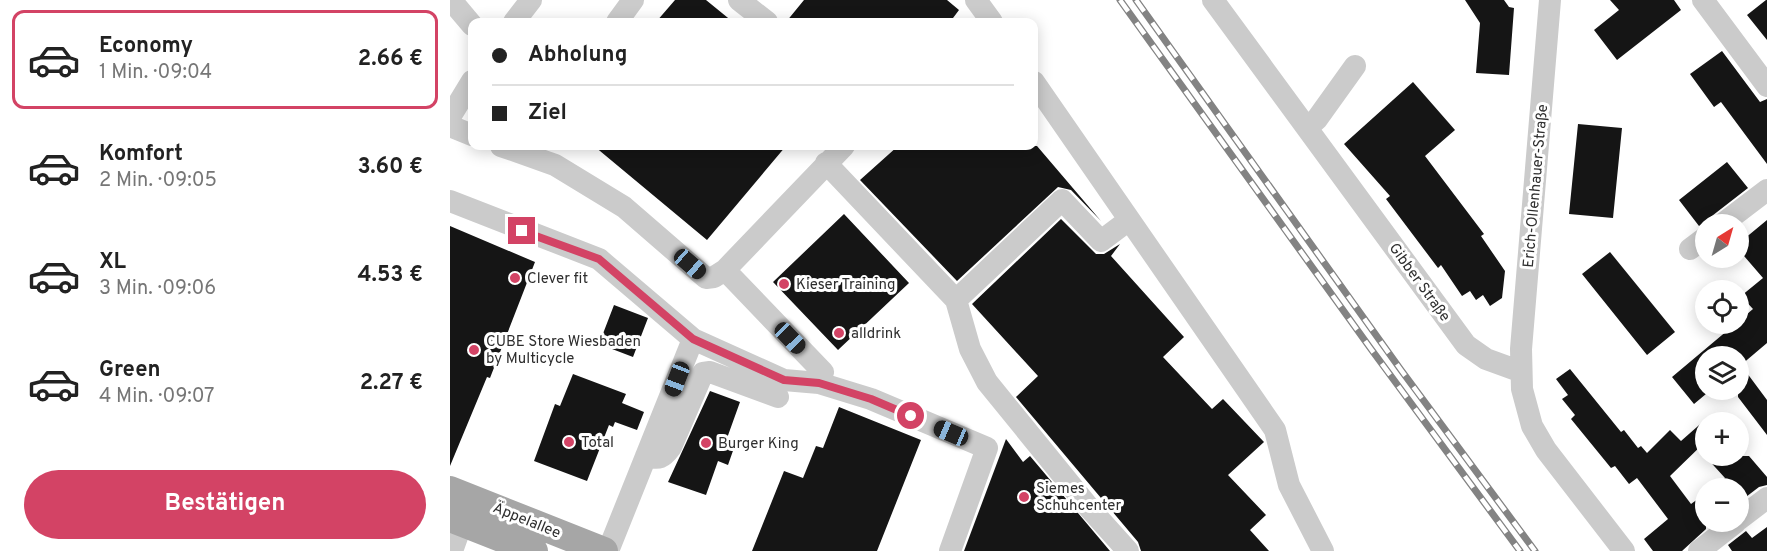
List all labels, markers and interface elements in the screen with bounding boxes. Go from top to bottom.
icon: car [27,33,81,87]
text: Economy [99,33,193,60]
text: Abholung [528,42,627,69]
text: 2.66 € [358,46,423,73]
text: 1 Min. · 09:04 [99,60,212,86]
text: Ziel [528,100,567,127]
street label: Erich-Ollenhauer-Straße [1520,104,1553,269]
icon: car [27,141,81,195]
text: Komfort [99,141,183,168]
text: 3.60 € [358,154,423,181]
text: 2 Min. · 09:05 [99,168,217,194]
north arrow [1695,214,1749,268]
map controls [1695,214,1749,532]
route end [508,217,535,244]
street label: Gibber Straße [1384,240,1454,326]
car [671,245,709,283]
icon: car [27,249,81,303]
text: XL [99,249,126,276]
text: 4.53 € [357,262,423,289]
place label: Clever fit [527,270,588,289]
marker: Clever fit [508,271,522,285]
text: 3 Min. · 09:06 [99,276,216,302]
place label: Kieser Training [796,276,896,295]
marker: Kieser Training [777,277,791,291]
button: locate [1695,280,1749,334]
car [771,319,809,357]
place label: alldrink [851,325,901,344]
marker: alldrink [832,326,846,340]
place label: CUBE Store Wiesbaden by Multicycle [486,333,641,369]
marker: CUBE Store Wiesbaden by Multicycle [467,343,481,357]
button: layers [1695,346,1749,400]
icon: car [27,357,81,411]
text: Green [99,357,161,384]
car [662,359,692,399]
text: 2.27 € [360,370,423,397]
text: 4 Min. · 09:07 [99,384,215,410]
route start [897,402,924,429]
button: + [1695,412,1749,466]
car [931,418,971,448]
place label: Total [581,434,614,453]
marker: Total [562,435,576,449]
place label: Burger King [718,435,799,454]
marker: Burger King [699,436,713,450]
button: Bestätigen [24,470,426,539]
button: − [1695,478,1749,532]
place label: Siemes Schuhcenter [1036,480,1122,516]
marker: Siemes Schuhcenter [1017,490,1031,504]
street label: Äppelallee [490,498,564,544]

